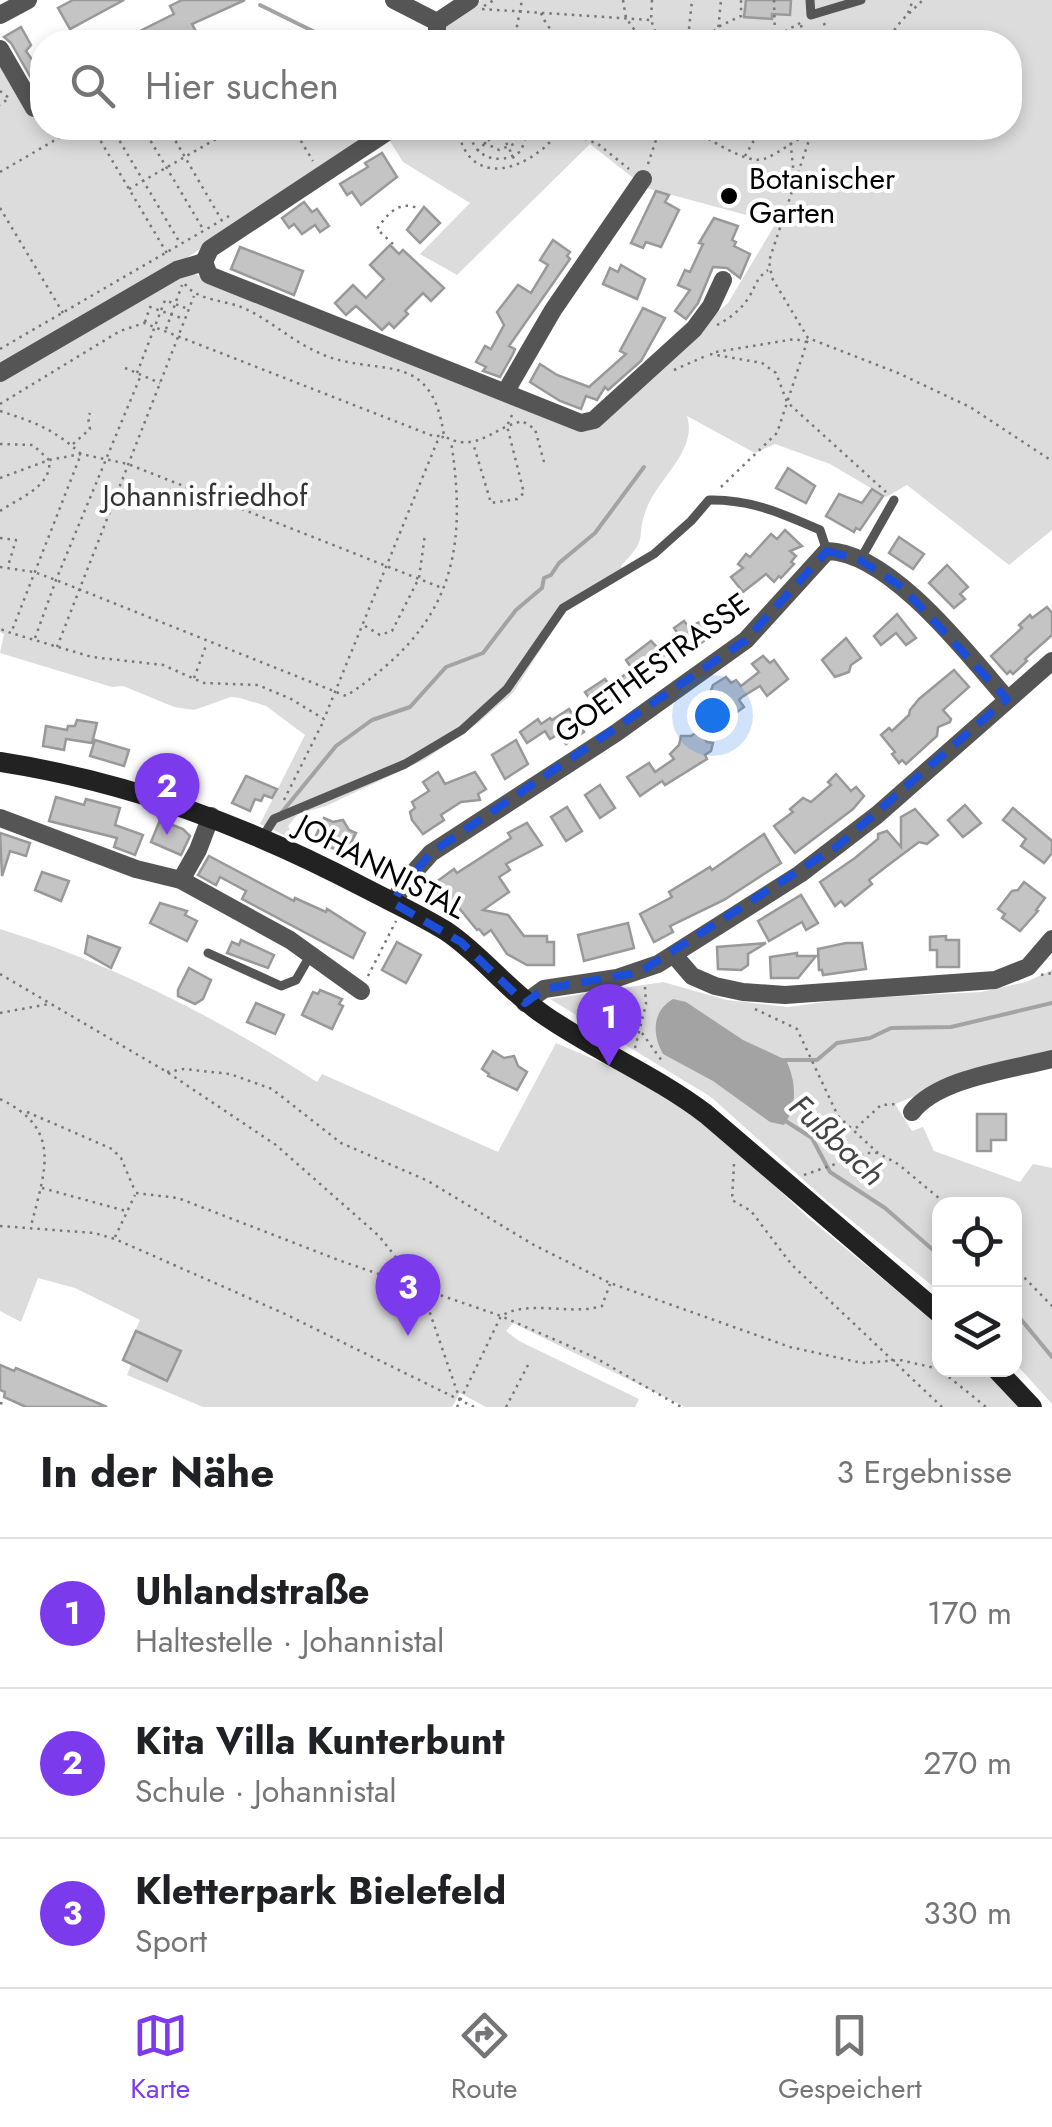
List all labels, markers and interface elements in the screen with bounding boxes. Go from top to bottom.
search box [30,30,1022,140]
icon: search [65,58,120,113]
text: Hier suchen [145,58,339,113]
place label: Botanischer Garten [749,157,896,234]
marker: Botanischer Garten [718,185,740,207]
park label: Johannisfriedhof [98,474,309,517]
street label: GOETHESTRASSE [545,582,758,753]
your location [687,690,738,741]
pin: 2 [134,752,200,835]
street label: JOHANNISTAL [285,802,474,930]
pin: 1 [576,984,642,1066]
water label: Fußbach [779,1084,895,1196]
map controls [932,1197,1022,1377]
button: locate [932,1197,1022,1287]
pin: 3 [376,1254,440,1336]
button: layers [932,1287,1022,1377]
text: In der Nähe [40,1442,274,1503]
text: 3 Ergebnisse [836,1449,1012,1495]
text: Uhlandstraße [135,1563,370,1618]
text: 1 [64,1590,81,1636]
text: 170 m [927,1590,1012,1636]
text: Haltestelle · Johannistal [135,1618,444,1664]
text: Kita Villa Kunterbunt [135,1713,505,1768]
text: 2 [62,1740,83,1786]
text: 270 m [923,1740,1012,1786]
text: Schule · Johannistal [135,1768,397,1814]
text: Kletterpark Bielefeld [135,1863,506,1918]
text: 3 [63,1890,82,1936]
text: 330 m [923,1890,1012,1936]
text: Sport [135,1918,207,1964]
tab: Karte [130,2008,190,2109]
tab: Route [451,2008,517,2109]
tab: Gespeichert [778,2008,922,2109]

